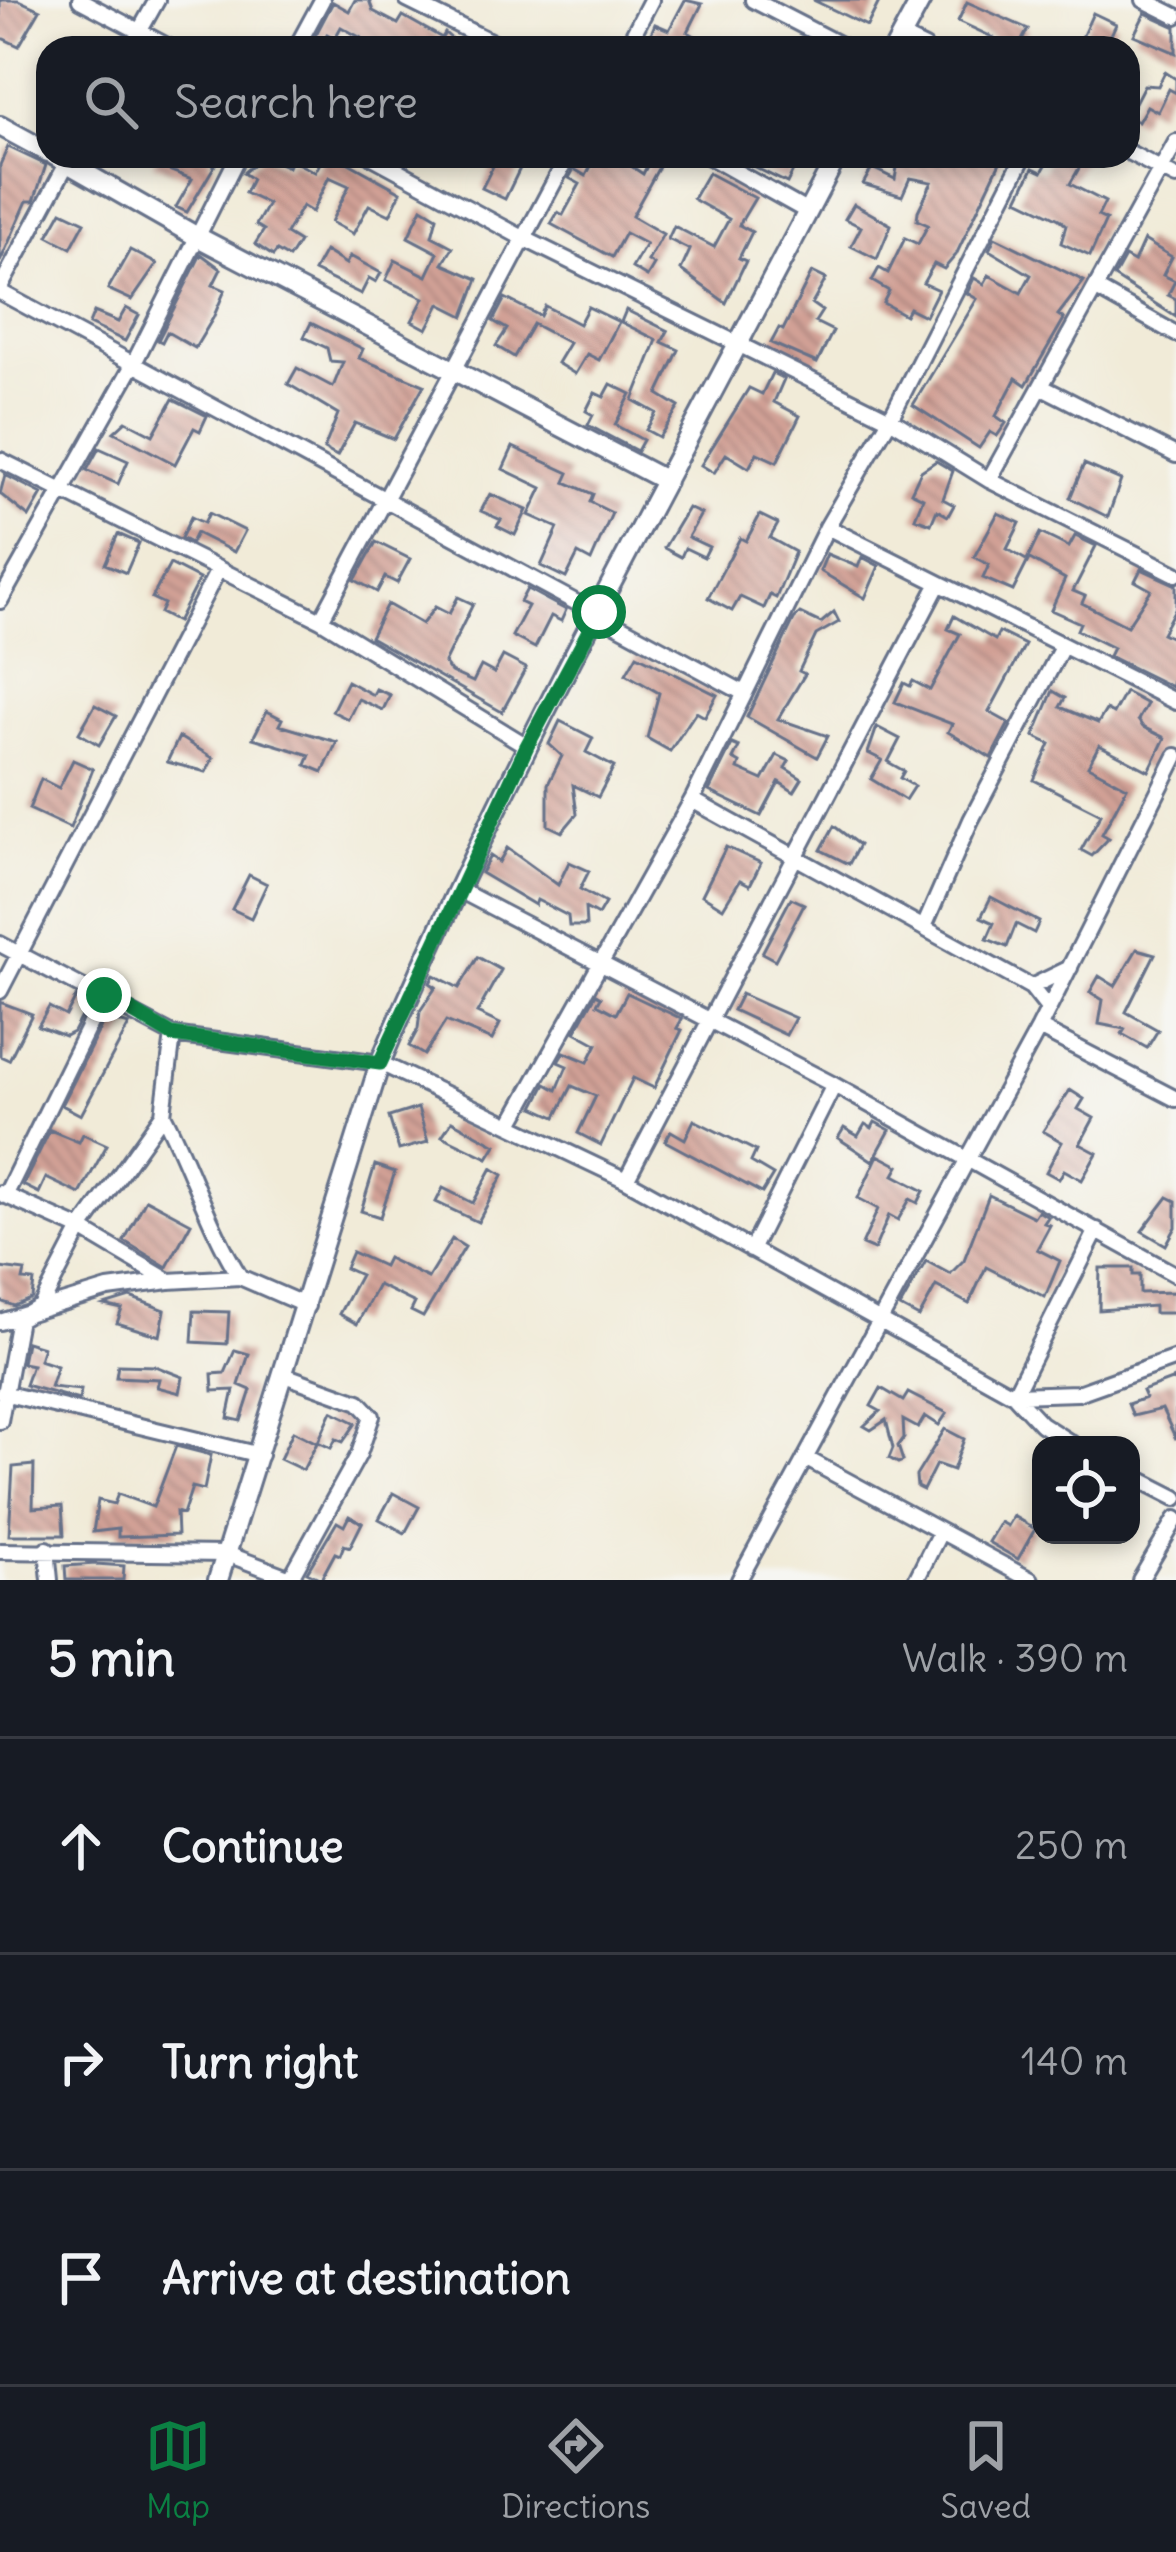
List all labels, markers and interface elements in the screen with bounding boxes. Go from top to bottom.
search box [36,36,1140,168]
icon: search [78,69,144,135]
text: Search here [174,74,418,130]
route start [572,585,626,639]
route end [77,968,131,1022]
map controls [1032,1436,1140,1544]
button: locate [1032,1436,1140,1544]
text: 5 min [48,1626,175,1690]
text: Walk · 390 m [902,1634,1128,1683]
icon: ahead [48,1813,114,1879]
text: Continue [162,1818,344,1874]
text: 250 m [1015,1821,1128,1870]
icon: right [48,2029,114,2095]
text: Turn right [162,2034,358,2090]
text: 140 m [1021,2037,1128,2086]
icon: arrive [48,2245,114,2311]
text: Arrive at destination [162,2250,571,2306]
tab: Map [145,2413,211,2527]
tab: Directions [501,2413,650,2527]
tab: Saved [941,2413,1031,2527]

